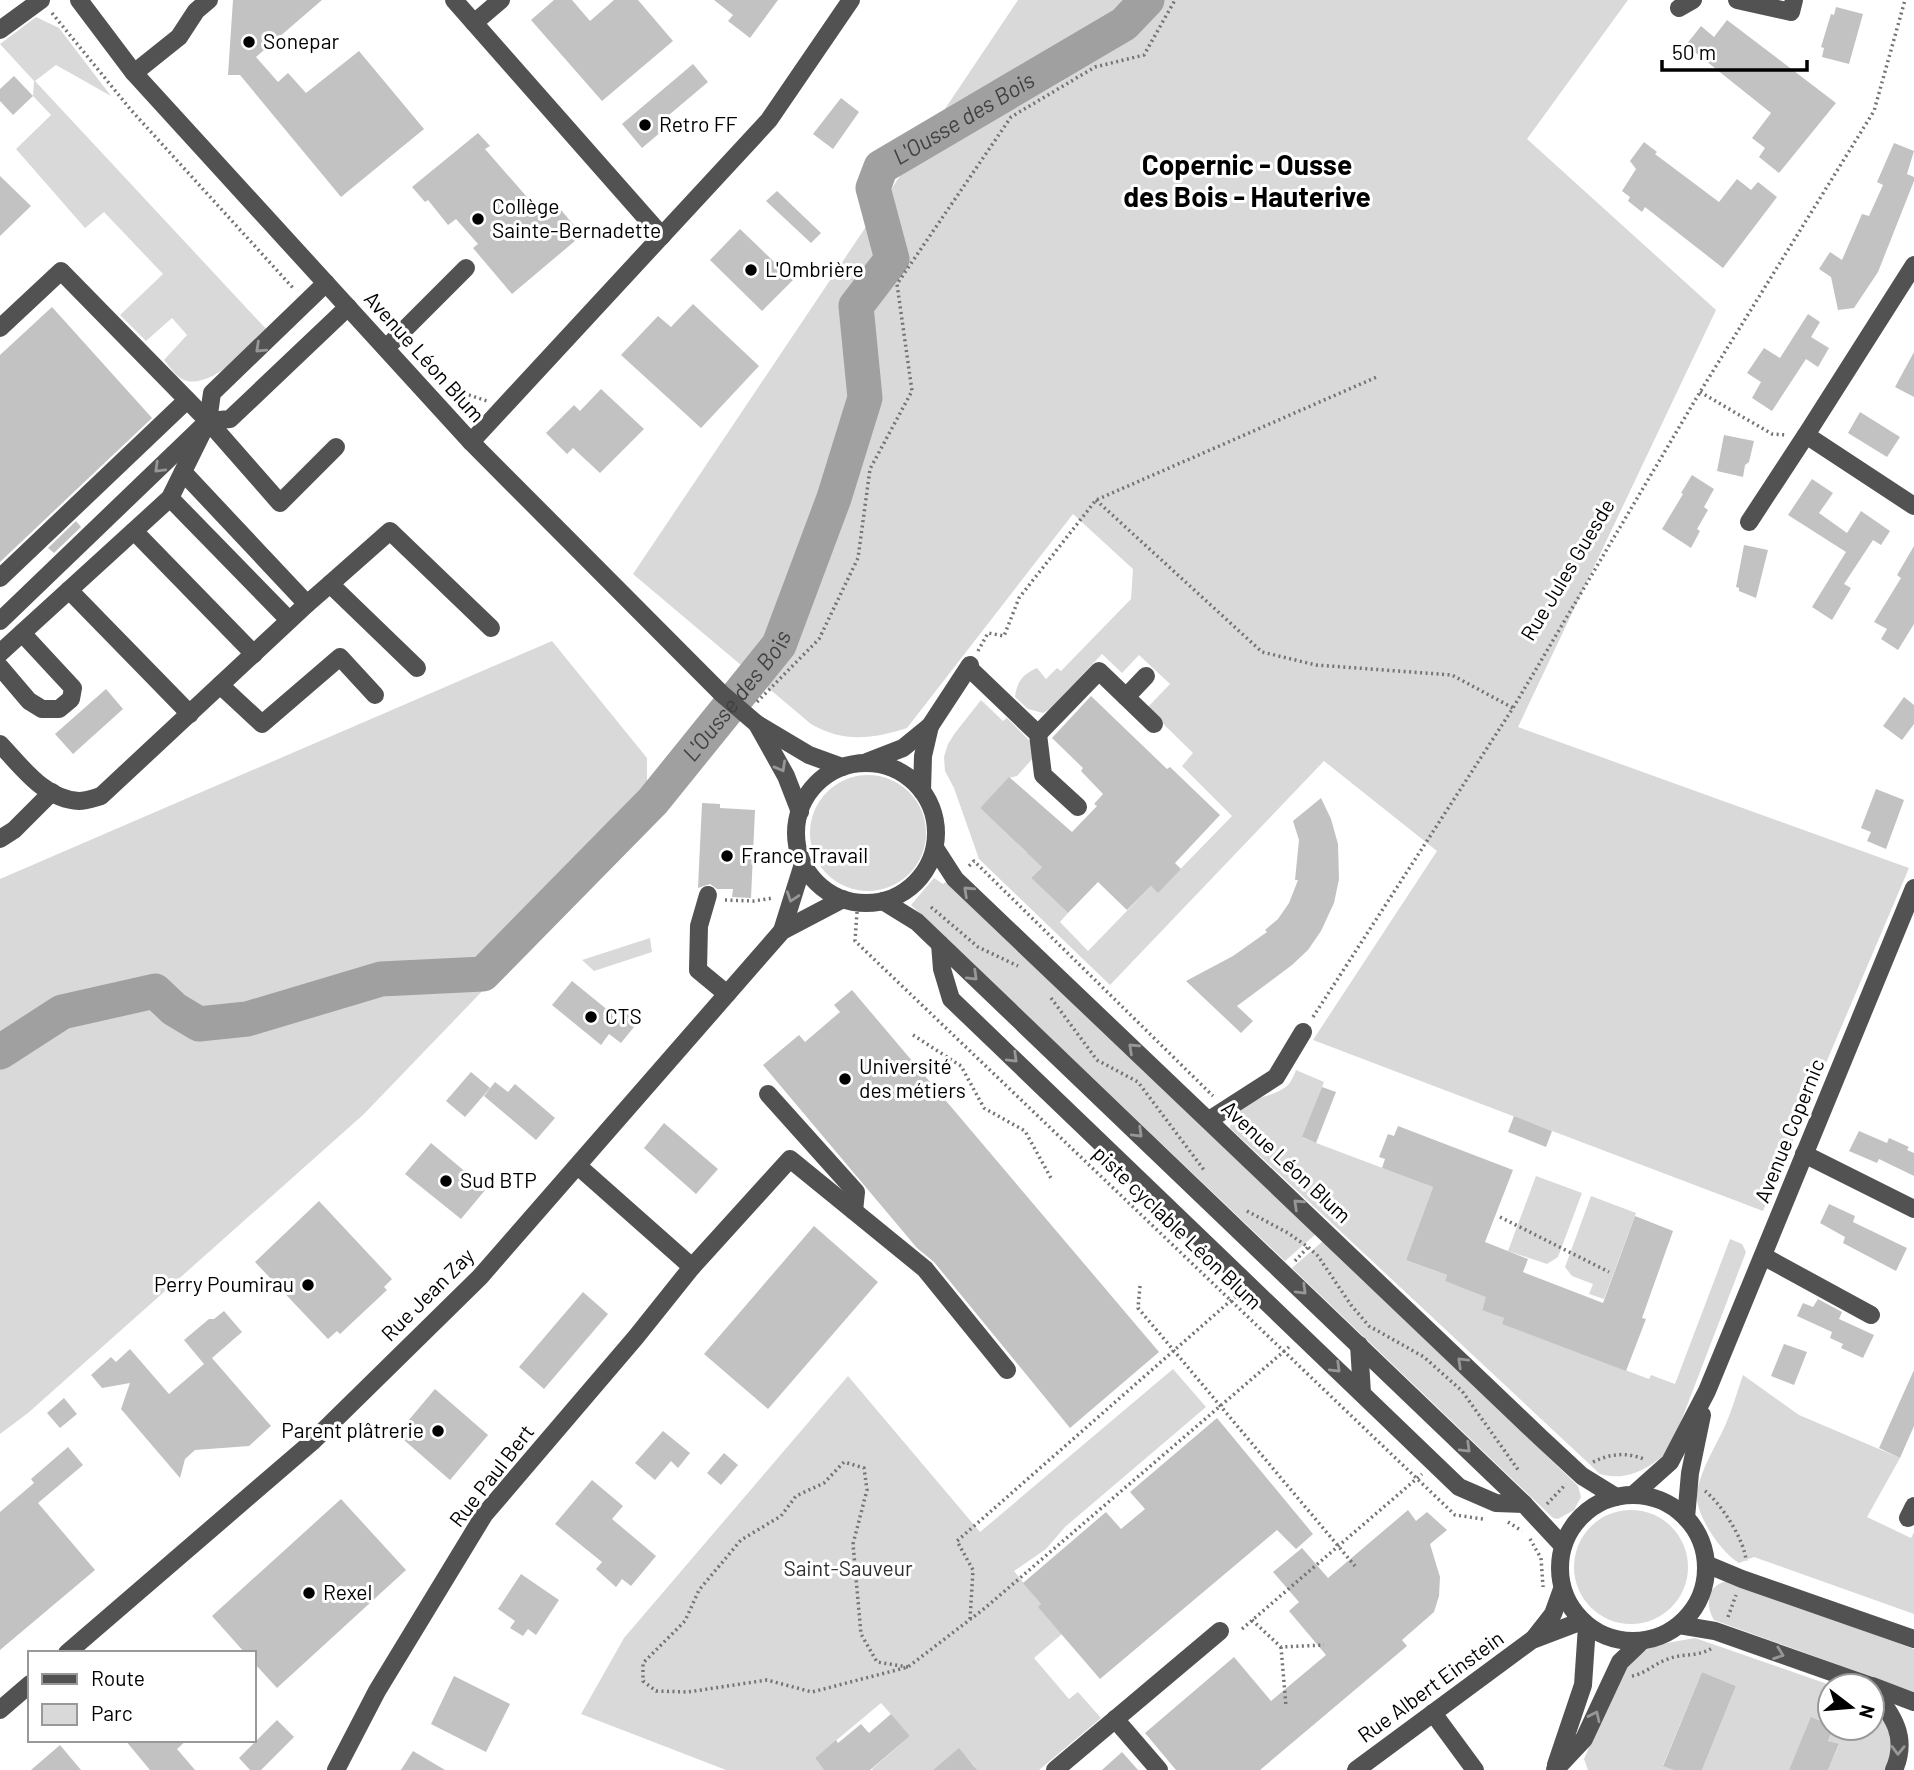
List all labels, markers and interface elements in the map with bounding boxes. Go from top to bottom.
place label: Sonepar [263,28,339,53]
scale bar [1662,28,1807,72]
marker: Sonepar [241,34,257,50]
text: 50 m [1672,39,1716,64]
water label: L'Ousse des Bois [887,65,1039,170]
place label: Retro FF [659,111,738,136]
marker: Retro FF [637,117,653,133]
district label: Copernic - Ousse des Bois - Hauterive [1123,147,1371,213]
place label: Collège Sainte-Bernadette [492,193,661,242]
marker: Collège Sainte-Bernadette [470,211,486,227]
place label: L'Ombrière [765,256,864,281]
marker: L'Ombrière [743,262,759,278]
street label: Avenue Léon Blum [360,285,490,427]
one-way arrow [255,340,268,352]
one-way arrow [154,460,167,473]
street label: Rue Jules Guesde [1515,494,1619,645]
water label: L'Ousse des Bois [676,626,796,766]
one-way arrow [772,760,786,772]
place label: France Travail [741,842,868,867]
marker: France Travail [719,848,735,864]
one-way arrow [963,887,976,900]
one-way arrow [786,891,801,903]
one-way arrow [965,967,978,980]
place label: CTS [605,1003,642,1028]
marker: CTS [583,1009,599,1025]
one-way arrow [1128,1043,1141,1056]
one-way arrow [1004,1050,1017,1063]
place label: Université des métiers [859,1053,966,1102]
street label: Avenue Copernic [1748,1055,1829,1206]
marker: Université des métiers [837,1071,853,1087]
street label: Avenue Léon Blum [1217,1095,1357,1227]
one-way arrow [1129,1124,1142,1137]
street label: piste cyclable Léon Blum [1089,1140,1268,1314]
place label: Sud BTP [460,1167,537,1192]
marker: Sud BTP [438,1173,454,1189]
one-way arrow [1293,1200,1306,1213]
street label: Rue Jean Zay [375,1242,479,1345]
place label: Perry Poumirau [154,1271,294,1296]
marker: Perry Poumirau [300,1277,316,1293]
one-way arrow [1294,1282,1307,1294]
one-way arrow [1457,1357,1470,1370]
one-way arrow [1328,1360,1341,1373]
place label: Parent plâtrerie [281,1417,424,1442]
street label: Rue Paul Bert [443,1419,538,1531]
marker: Parent plâtrerie [430,1423,446,1439]
one-way arrow [1458,1439,1471,1452]
park label: Saint-Sauveur [783,1555,913,1580]
place label: Rexel [323,1579,372,1604]
marker: Rexel [301,1585,317,1601]
street label: Rue Albert Einstein [1352,1625,1508,1747]
one-way arrow [1773,1645,1785,1659]
legend [28,1651,256,1742]
text: Route [91,1665,145,1690]
north arrow [1816,1672,1886,1742]
text: Parc [91,1700,133,1725]
text: N [1855,1703,1881,1721]
one-way arrow [1587,1710,1601,1723]
one-way arrow [1890,1745,1906,1756]

